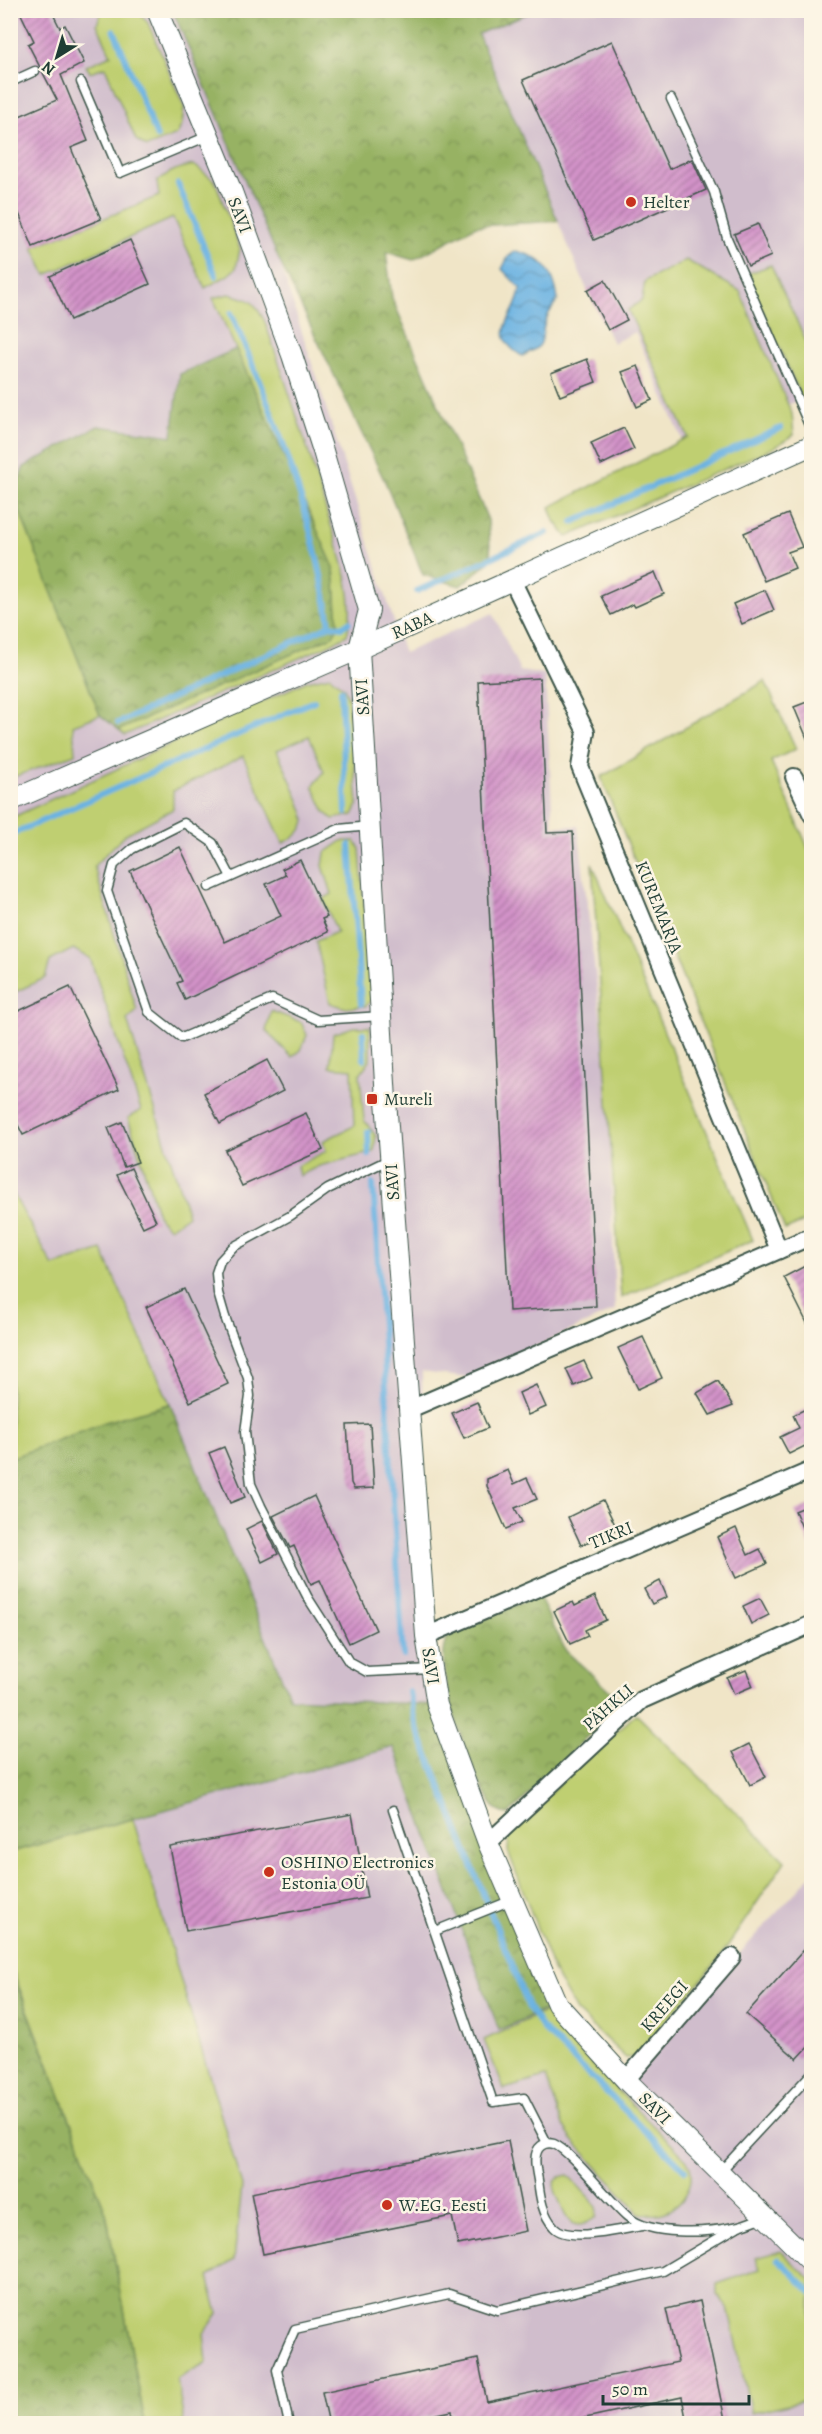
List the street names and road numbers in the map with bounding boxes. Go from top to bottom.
street label: SAVI [222,194,258,236]
street label: RABA [388,605,437,645]
street label: SAVI [349,678,375,716]
street label: KUREMARJA [629,857,689,957]
street label: SAVI [379,1163,405,1201]
street label: TIKRI [586,1515,636,1555]
street label: SAVI [416,1646,446,1686]
street label: PÄHKLI [577,1678,639,1736]
street label: KREEGI [635,1975,693,2037]
street label: SAVI [634,2087,676,2129]

